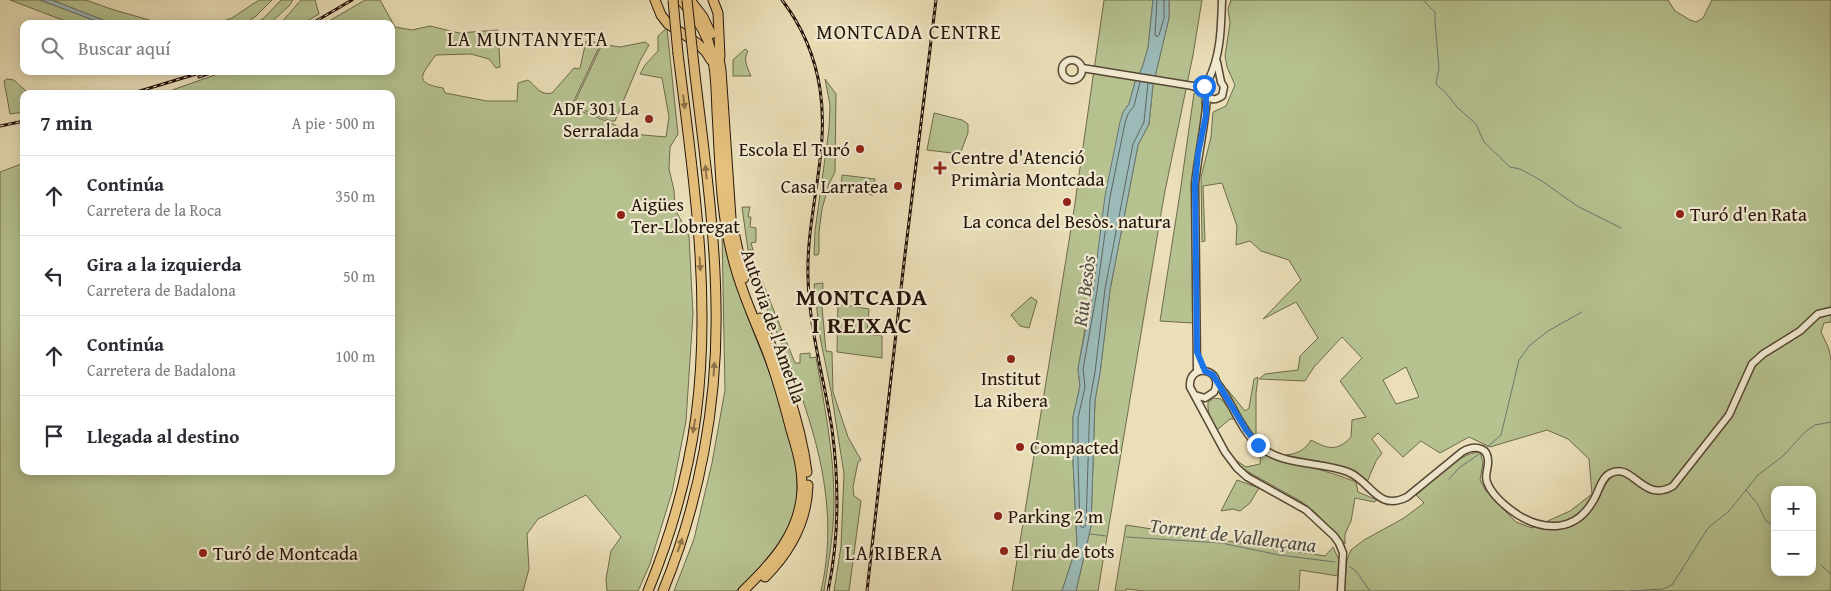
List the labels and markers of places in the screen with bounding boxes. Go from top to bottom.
place label: ADF 301 La Serralada [553,94,639,144]
marker: ADF 301 La Serralada [643,113,655,125]
place label: Escola El Turó [739,135,850,163]
marker: Escola El Turó [854,143,866,155]
place label: Centre d'Atenció Primària Montcada [951,143,1104,193]
marker: Centre d'Atenció Primària Montcada [933,161,947,175]
place label: Casa Larratea [781,172,888,200]
marker: Casa Larratea [892,180,904,192]
place label: Aigües Ter-Llobregat [631,190,740,240]
marker: La conca del Besòs. natura [1061,196,1073,208]
place label: Turó d'en Rata [1690,200,1807,228]
place label: La conca del Besòs. natura [963,207,1171,235]
marker: Turó d'en Rata [1674,208,1686,220]
marker: Aigües Ter-Llobregat [615,209,627,221]
marker: Institut La Ribera [1005,353,1017,365]
place label: Institut La Ribera [974,364,1048,414]
place label: Compacted [1030,433,1120,461]
marker: Compacted [1014,441,1026,453]
place label: Parking 2 m [1008,502,1104,530]
marker: Parking 2 m [992,510,1004,522]
place label: El riu de tots [1014,537,1115,565]
place label: Turó de Montcada [213,539,358,567]
marker: El riu de tots [998,545,1010,557]
marker: Turó de Montcada [197,547,209,559]

